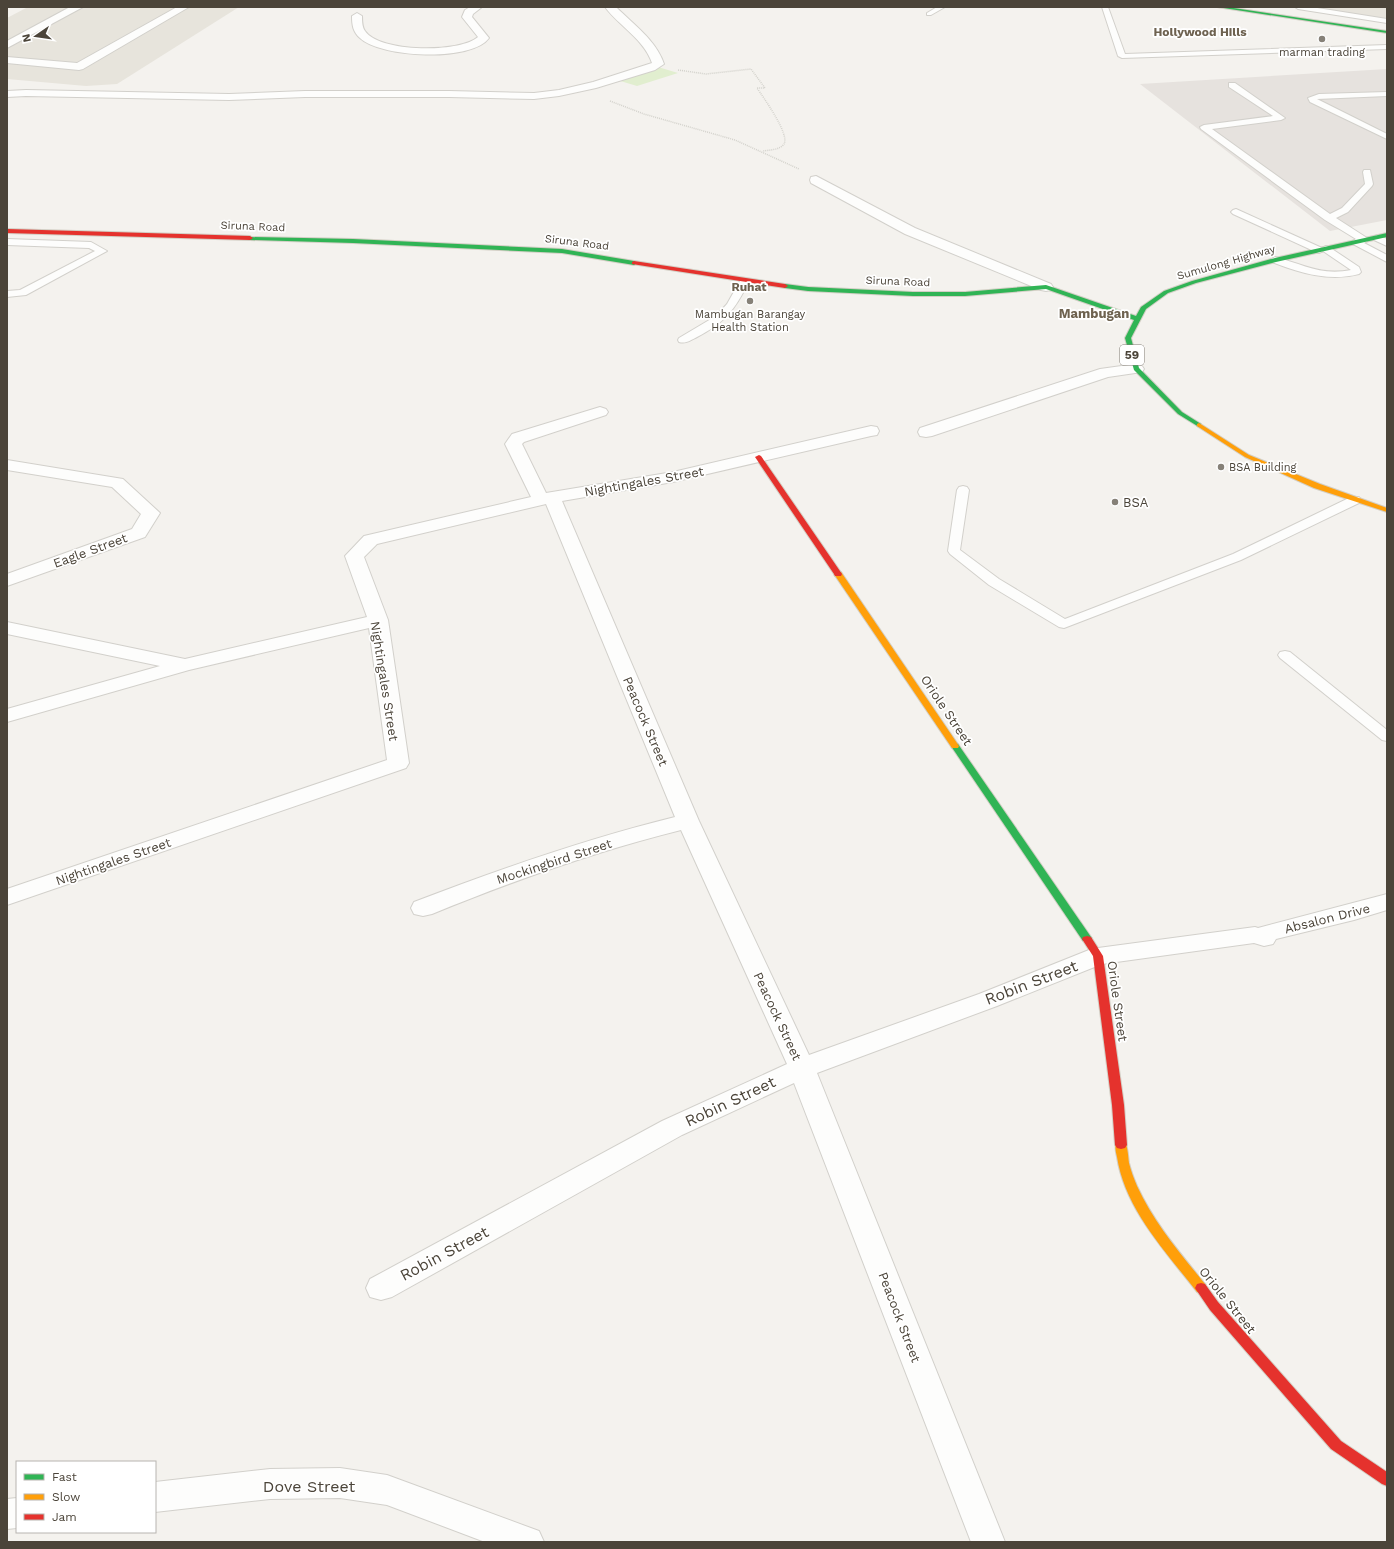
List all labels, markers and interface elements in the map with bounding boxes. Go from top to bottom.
north arrow [16,16,56,56]
district label: Hollywood Hills [1153,25,1247,39]
text: N [19,33,34,44]
marker: marman trading [1317,34,1327,44]
place label: marman trading [1279,46,1365,59]
street label: Siruna Road [220,219,285,234]
street label: Siruna Road [544,232,610,253]
street label: Sumulong Highway [1175,242,1277,283]
street label: Siruna Road [865,274,930,289]
district label: Ruhat [731,280,767,294]
marker: Mambugan Barangay Health Station [745,296,755,306]
district label: Mambugan [1059,306,1129,321]
place label: Mambugan Barangay Health Station [695,308,806,334]
road number: 59 [1120,345,1144,365]
place label: BSA Building [1229,461,1297,474]
marker: BSA Building [1216,462,1226,472]
street label: Nightingales Street [583,464,706,499]
place label: BSA [1123,495,1149,510]
marker: BSA [1110,497,1120,507]
street label: Eagle Street [51,530,130,571]
street label: Nightingales Street [368,620,401,743]
street label: Oriole Street [918,672,976,749]
street label: Peacock Street [620,674,671,769]
street label: Nightingales Street [54,835,173,888]
street label: Mockingbird Street [495,836,614,887]
street label: Absalon Drive [1283,901,1371,936]
street label: Robin Street [982,956,1080,1009]
street label: Oriole Street [1104,960,1131,1043]
street label: Peacock Street [751,970,805,1063]
street label: Robin Street [682,1072,779,1131]
street label: Robin Street [397,1222,492,1285]
street label: Oriole Street [1196,1264,1259,1337]
street label: Peacock Street [875,1270,924,1365]
legend [16,1461,156,1533]
text: Fast [52,1470,77,1484]
street label: Dove Street [263,1477,355,1496]
text: Slow [52,1490,80,1504]
text: Jam [52,1510,77,1524]

